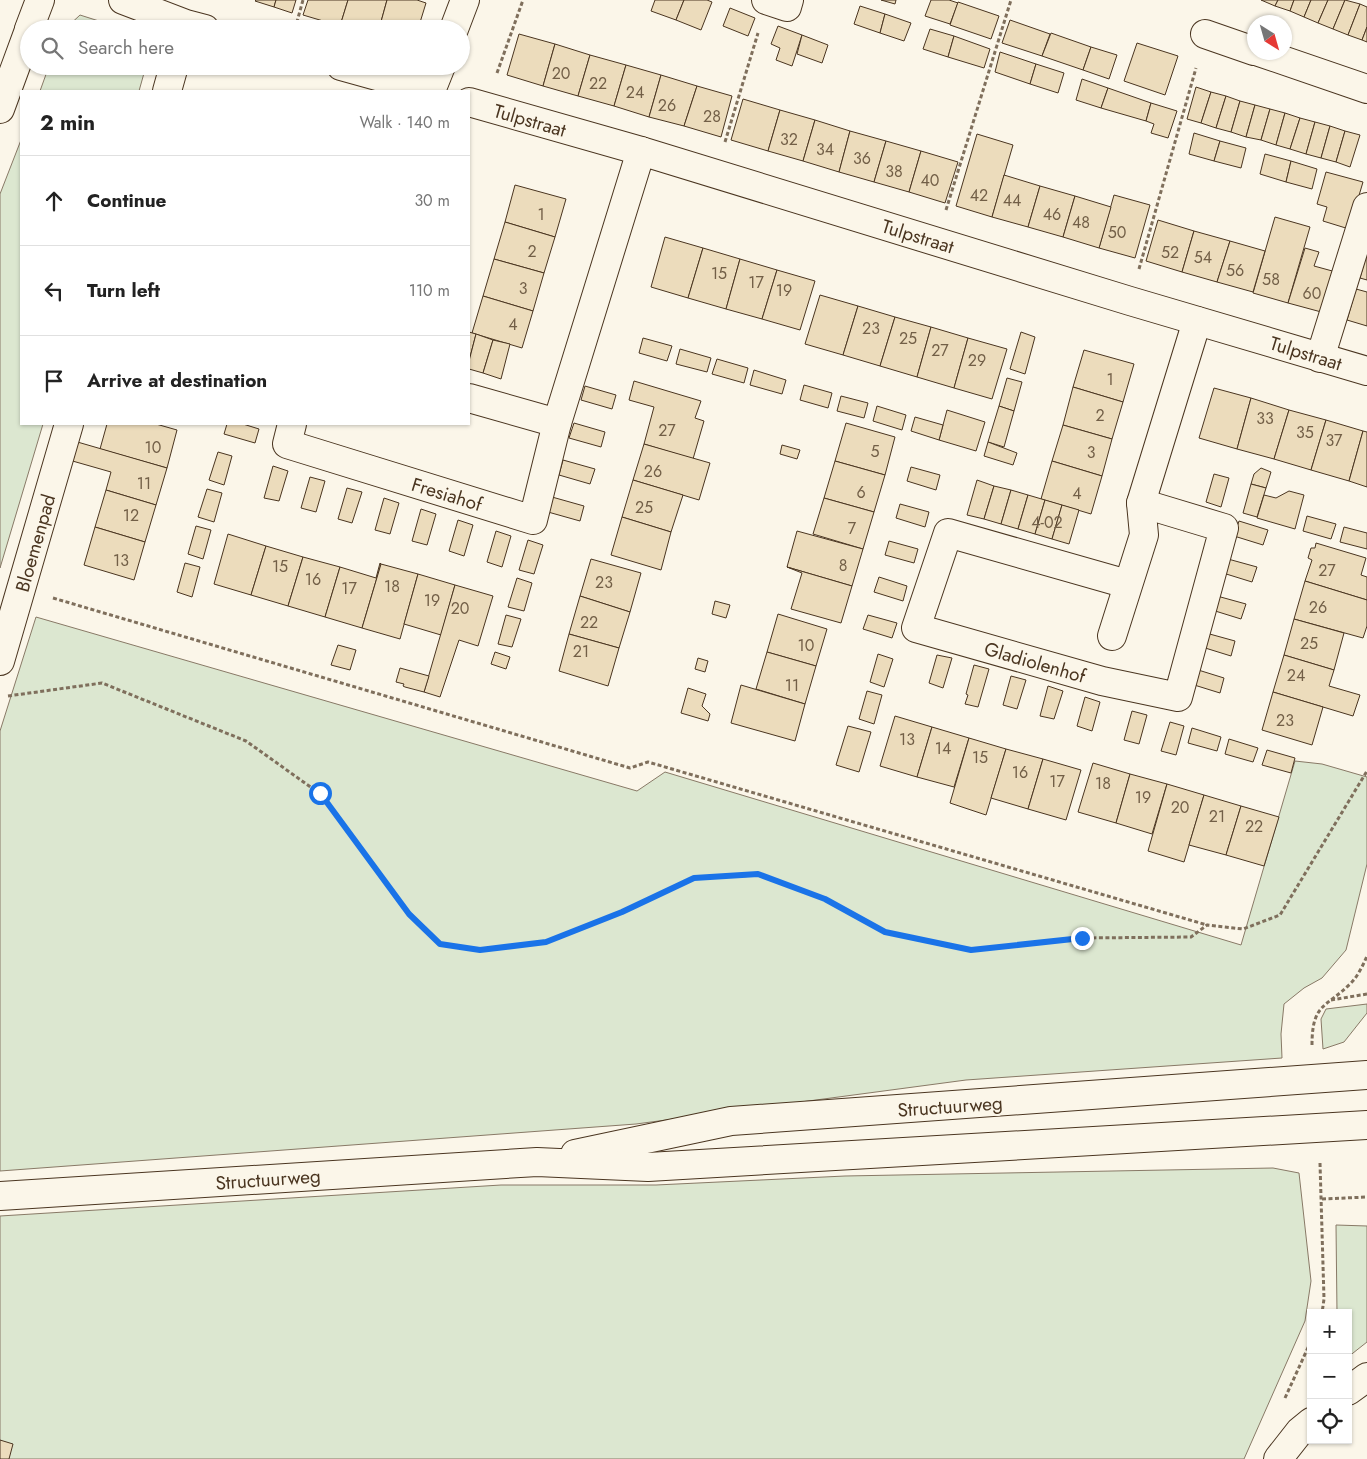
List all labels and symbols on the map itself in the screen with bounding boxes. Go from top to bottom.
north arrow [1247,15,1292,60]
house number: 20 [552,62,570,85]
house number: 22 [589,72,607,95]
house number: 24 [626,81,644,104]
house number: 26 [658,94,676,117]
street label: Tulpstraat [491,97,570,144]
house number: 28 [703,105,721,128]
house number: 32 [780,128,798,151]
house number: 34 [816,138,834,161]
house number: 36 [853,147,871,170]
house number: 38 [885,160,903,183]
house number: 40 [921,169,939,192]
house number: 42 [970,184,988,207]
house number: 44 [1003,189,1021,212]
house number: 1 [537,203,545,226]
house number: 46 [1043,203,1061,226]
house number: 48 [1072,211,1090,234]
street label: Tulpstraat [878,213,958,260]
house number: 50 [1108,221,1126,244]
house number: 2 [527,240,537,263]
house number: 52 [1161,241,1179,264]
house number: 54 [1194,246,1212,269]
house number: 56 [1226,259,1244,282]
house number: 15 [711,262,727,285]
house number: 58 [1262,268,1280,291]
house number: 17 [748,271,764,294]
house number: 3 [519,277,528,300]
house number: 19 [776,279,792,302]
house number: 60 [1303,282,1321,305]
house number: 4 [508,313,518,336]
house number: 23 [862,317,880,340]
house number: 25 [899,327,917,350]
street label: Tulpstraat [1266,330,1346,377]
house number: 27 [931,339,949,362]
house number: 29 [968,349,986,372]
house number: 1 [1106,368,1114,391]
house number: 2 [1095,404,1105,427]
house number: 33 [1256,407,1274,430]
house number: 27 [658,419,676,442]
house number: 35 [1296,421,1314,444]
house number: 37 [1326,429,1343,452]
house number: 10 [145,436,161,459]
house number: 5 [870,440,880,463]
house number: 3 [1087,441,1096,464]
house number: 26 [644,460,662,483]
street label: Fresiahof [408,471,486,518]
house number: 11 [137,472,151,495]
house number: 6 [856,481,866,504]
house number: 4 [1072,482,1082,505]
street label: Bloemenpad [9,491,62,595]
house number: 25 [635,496,653,519]
house number: 12 [123,504,139,527]
house number: 4-02 [1031,511,1063,534]
house number: 7 [848,517,857,540]
house number: 13 [113,549,129,572]
house number: 8 [839,554,847,577]
house number: 15 [272,555,288,578]
house number: 27 [1318,559,1336,582]
house number: 16 [305,568,321,591]
house number: 23 [595,571,613,594]
house number: 18 [384,575,400,598]
house number: 17 [341,577,357,600]
house number: 19 [424,589,440,612]
house number: 26 [1309,596,1327,619]
house number: 20 [451,597,469,620]
house number: 22 [580,611,598,634]
house number: 25 [1300,632,1318,655]
house number: 10 [798,634,814,657]
street label: Gladiolenhof [981,635,1089,690]
house number: 21 [573,640,589,663]
house number: 24 [1287,664,1305,687]
house number: 11 [785,674,799,697]
house number: 23 [1276,709,1294,732]
house number: 13 [899,728,915,751]
house number: 14 [935,737,951,760]
house number: 15 [972,746,988,769]
house number: 16 [1012,761,1028,784]
house number: 17 [1049,770,1065,793]
house number: 18 [1095,772,1111,795]
route start [309,782,332,805]
house number: 19 [1135,786,1151,809]
house number: 20 [1171,796,1189,819]
house number: 21 [1209,805,1225,828]
house number: 22 [1245,815,1263,838]
route end [1071,927,1094,950]
street label: Structuurweg [897,1089,1004,1124]
street label: Structuurweg [215,1162,322,1197]

